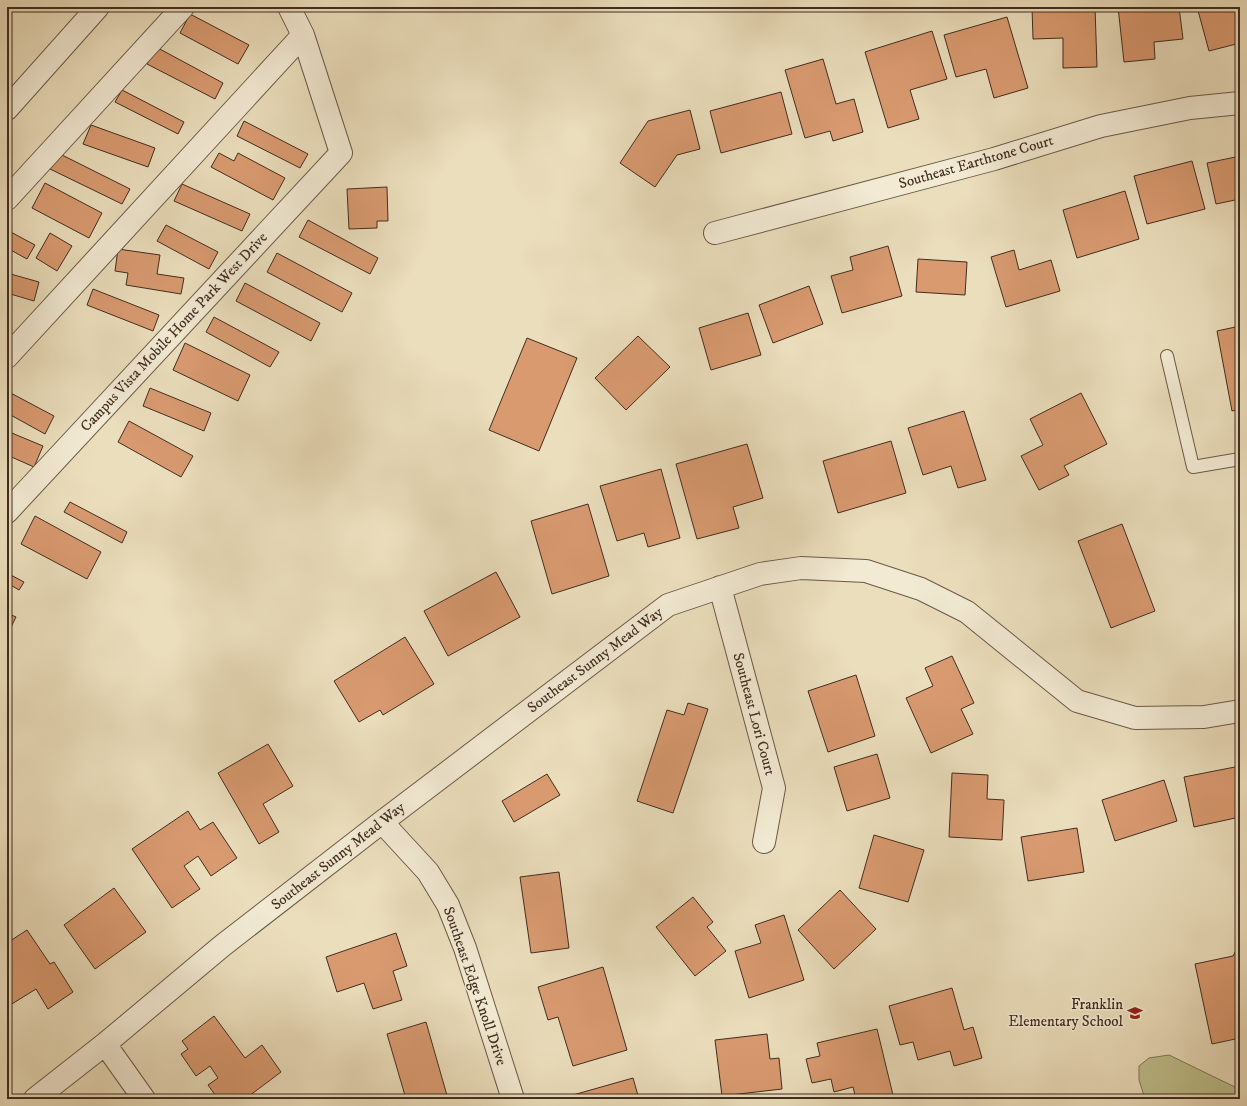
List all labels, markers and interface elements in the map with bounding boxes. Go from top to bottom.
street label: Southeast Earthtone Court [896,131,1056,193]
street label: Campus Vista Mobile Home Park West Drive [76,228,272,436]
street label: Southeast Sunny Mead Way [524,602,667,717]
street label: Southeast Lori Court [728,651,780,778]
street label: Southeast Sunny Mead Way [267,797,409,914]
street label: Southeast Edge Knoll Drive [439,904,511,1068]
place label: Franklin Elementary School [1008,995,1123,1031]
school or university icon: Franklin Elementary School [1126,1004,1144,1022]

